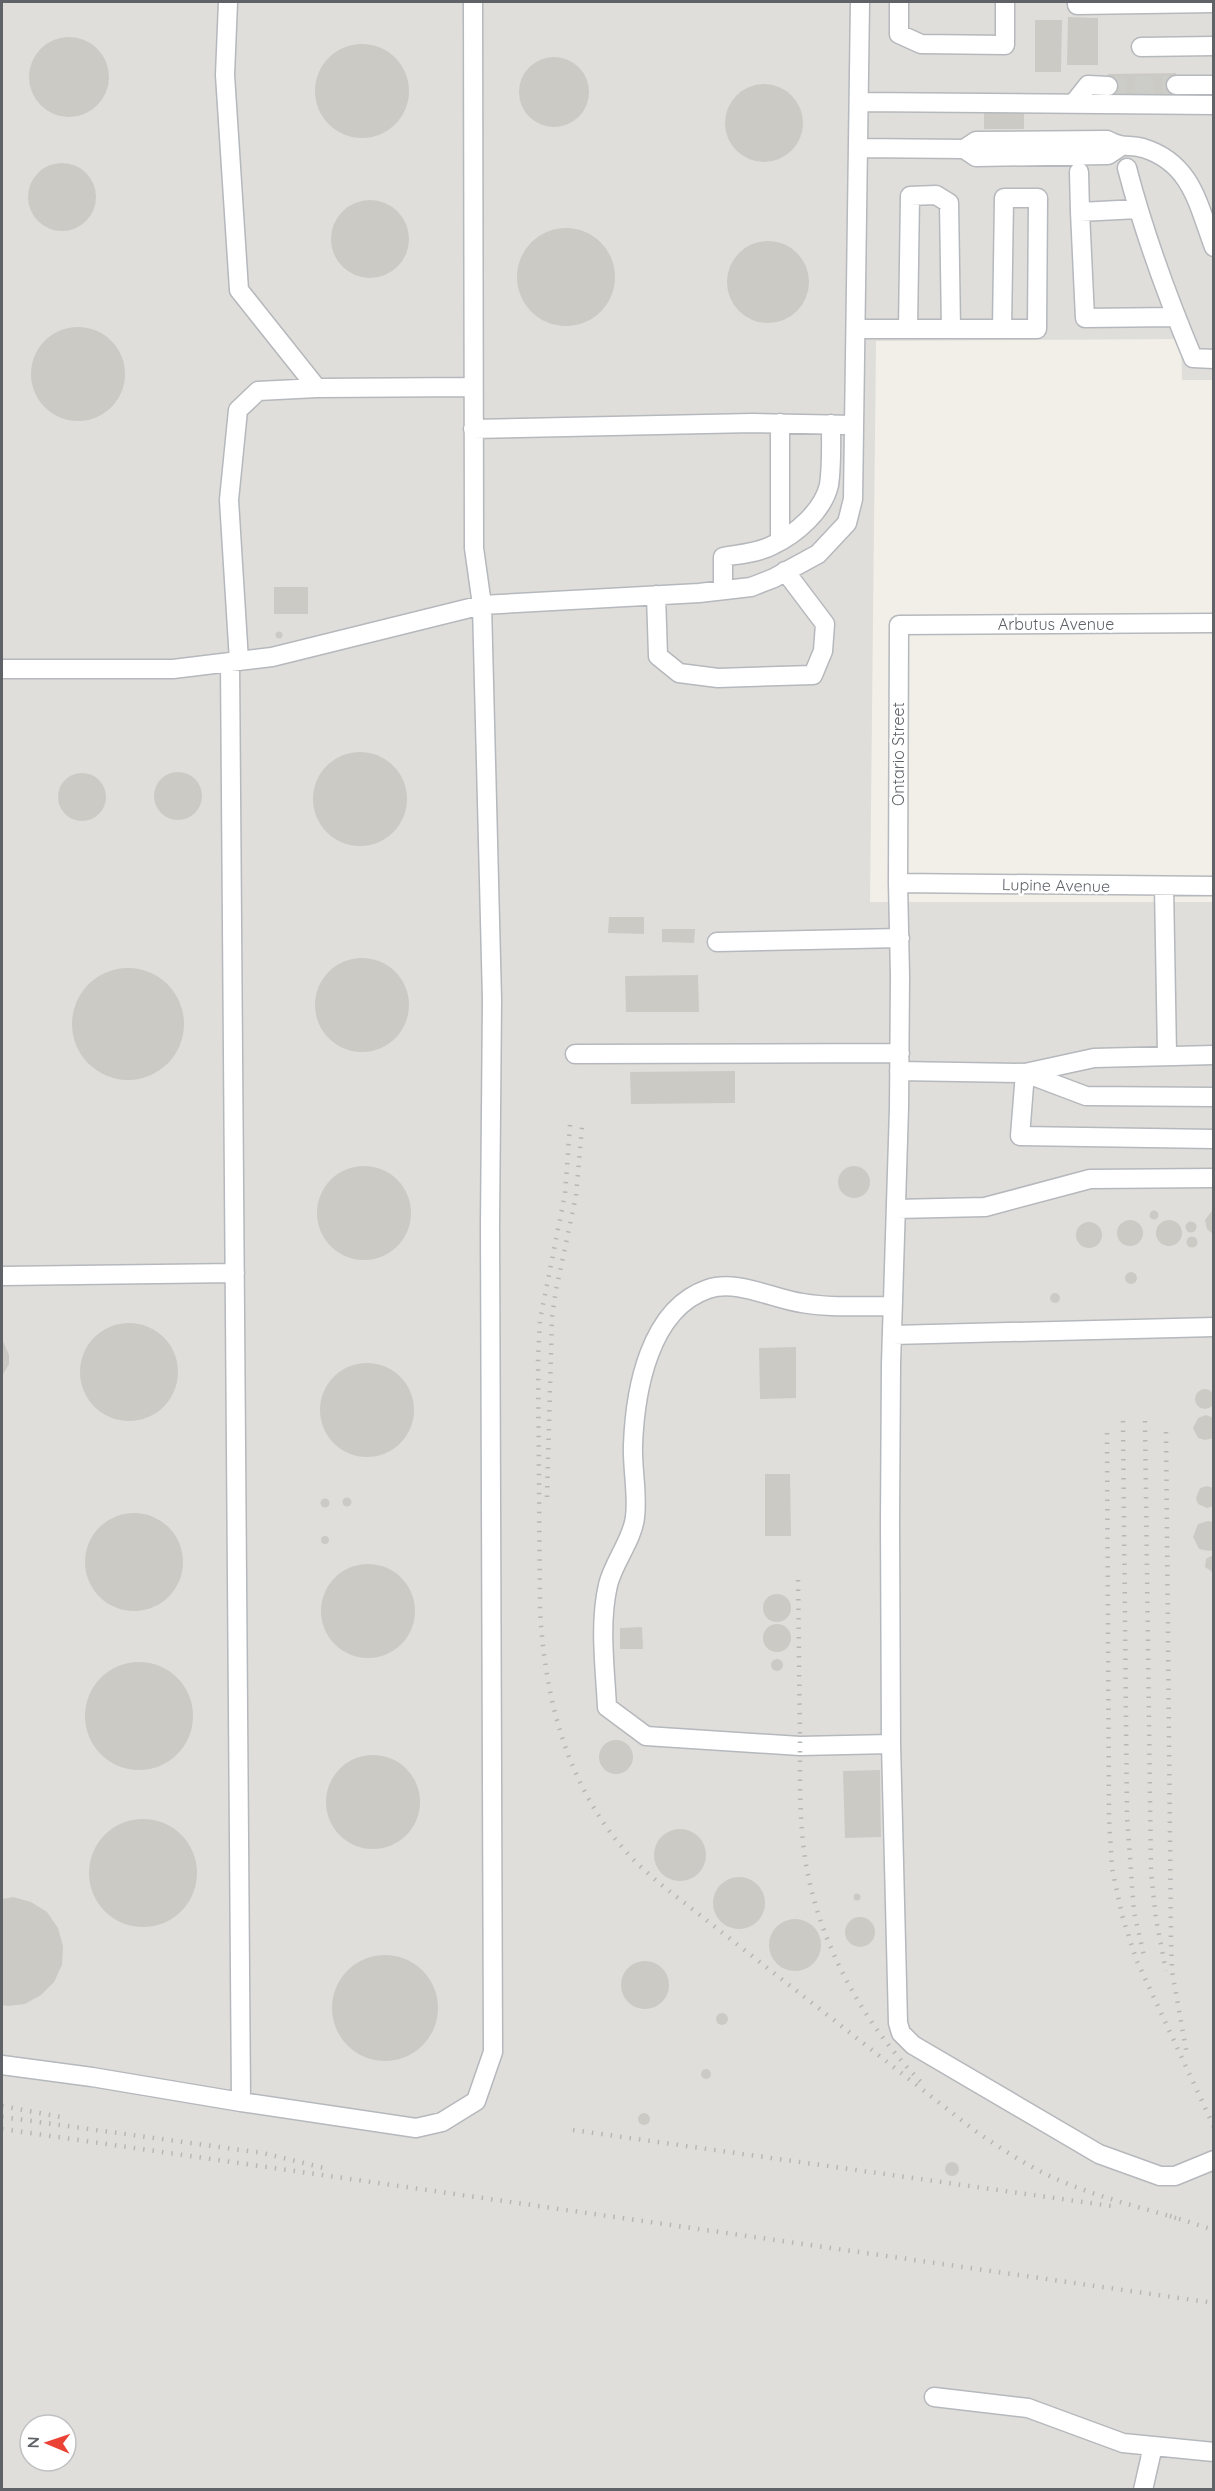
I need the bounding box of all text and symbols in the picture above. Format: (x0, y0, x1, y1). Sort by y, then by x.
street label: Arbutus Avenue (998, 614, 1114, 634)
street label: Ontario Street (888, 702, 908, 806)
street label: Lupine Avenue (1002, 874, 1110, 896)
north arrow (18, 2413, 78, 2473)
text: N (23, 2436, 43, 2449)

